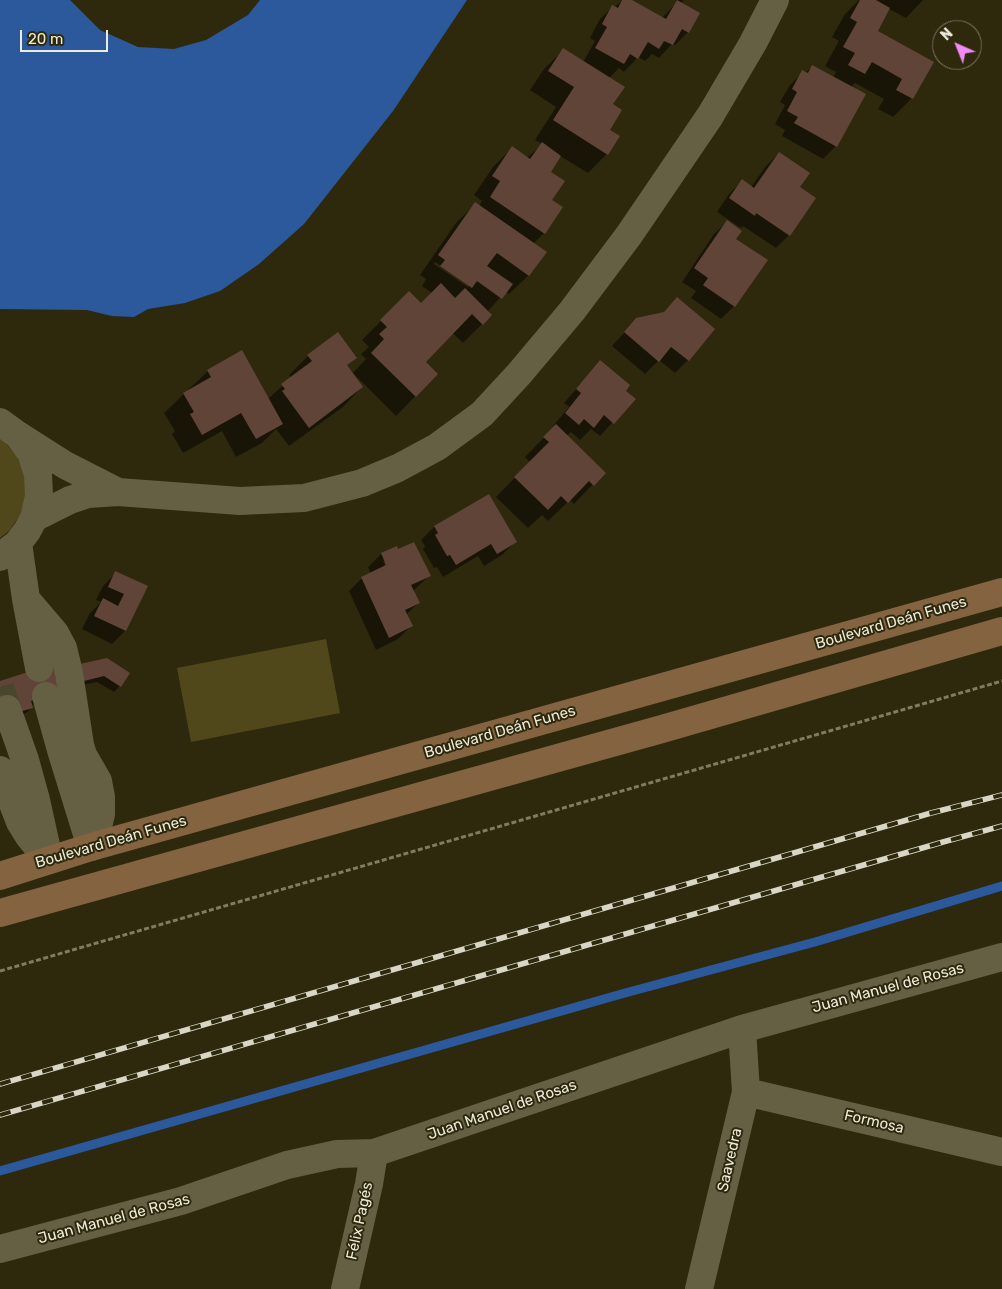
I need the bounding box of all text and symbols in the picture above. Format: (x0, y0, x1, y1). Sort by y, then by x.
scale bar (22, 20, 110, 52)
north arrow (932, 20, 982, 70)
text: N (937, 25, 956, 44)
text: 20 m (28, 30, 63, 48)
street label: Boulevard Deán Funes (813, 593, 969, 653)
street label: Boulevard Deán Funes (422, 702, 578, 762)
street label: Boulevard Deán Funes (33, 812, 189, 872)
street label: Juan Manuel de Rosas (810, 959, 966, 1017)
street label: Juan Manuel de Rosas (425, 1076, 579, 1144)
street label: Formosa (842, 1106, 906, 1138)
street label: Saavedra (714, 1126, 746, 1194)
street label: Félix Pagés (343, 1181, 377, 1261)
street label: Juan Manuel de Rosas (36, 1190, 192, 1248)

